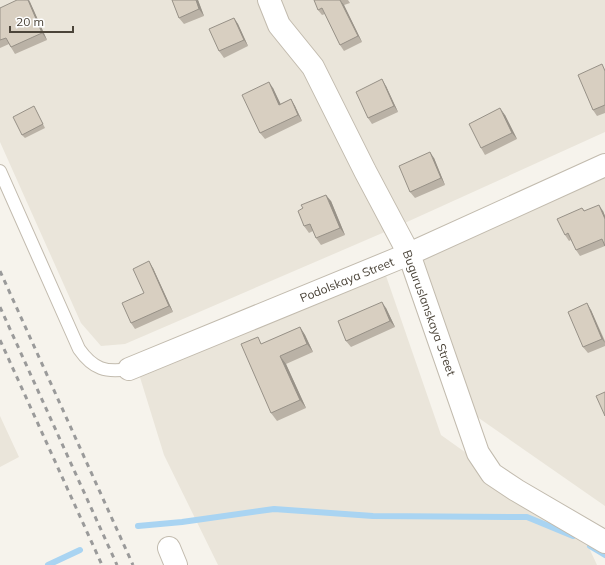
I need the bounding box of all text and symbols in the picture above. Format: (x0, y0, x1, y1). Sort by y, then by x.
scale bar (10, 8, 73, 34)
text: 20 m (16, 14, 44, 29)
street label: Buguruslanskaya Street (400, 248, 459, 378)
street label: Podolskaya Street (298, 254, 396, 305)

